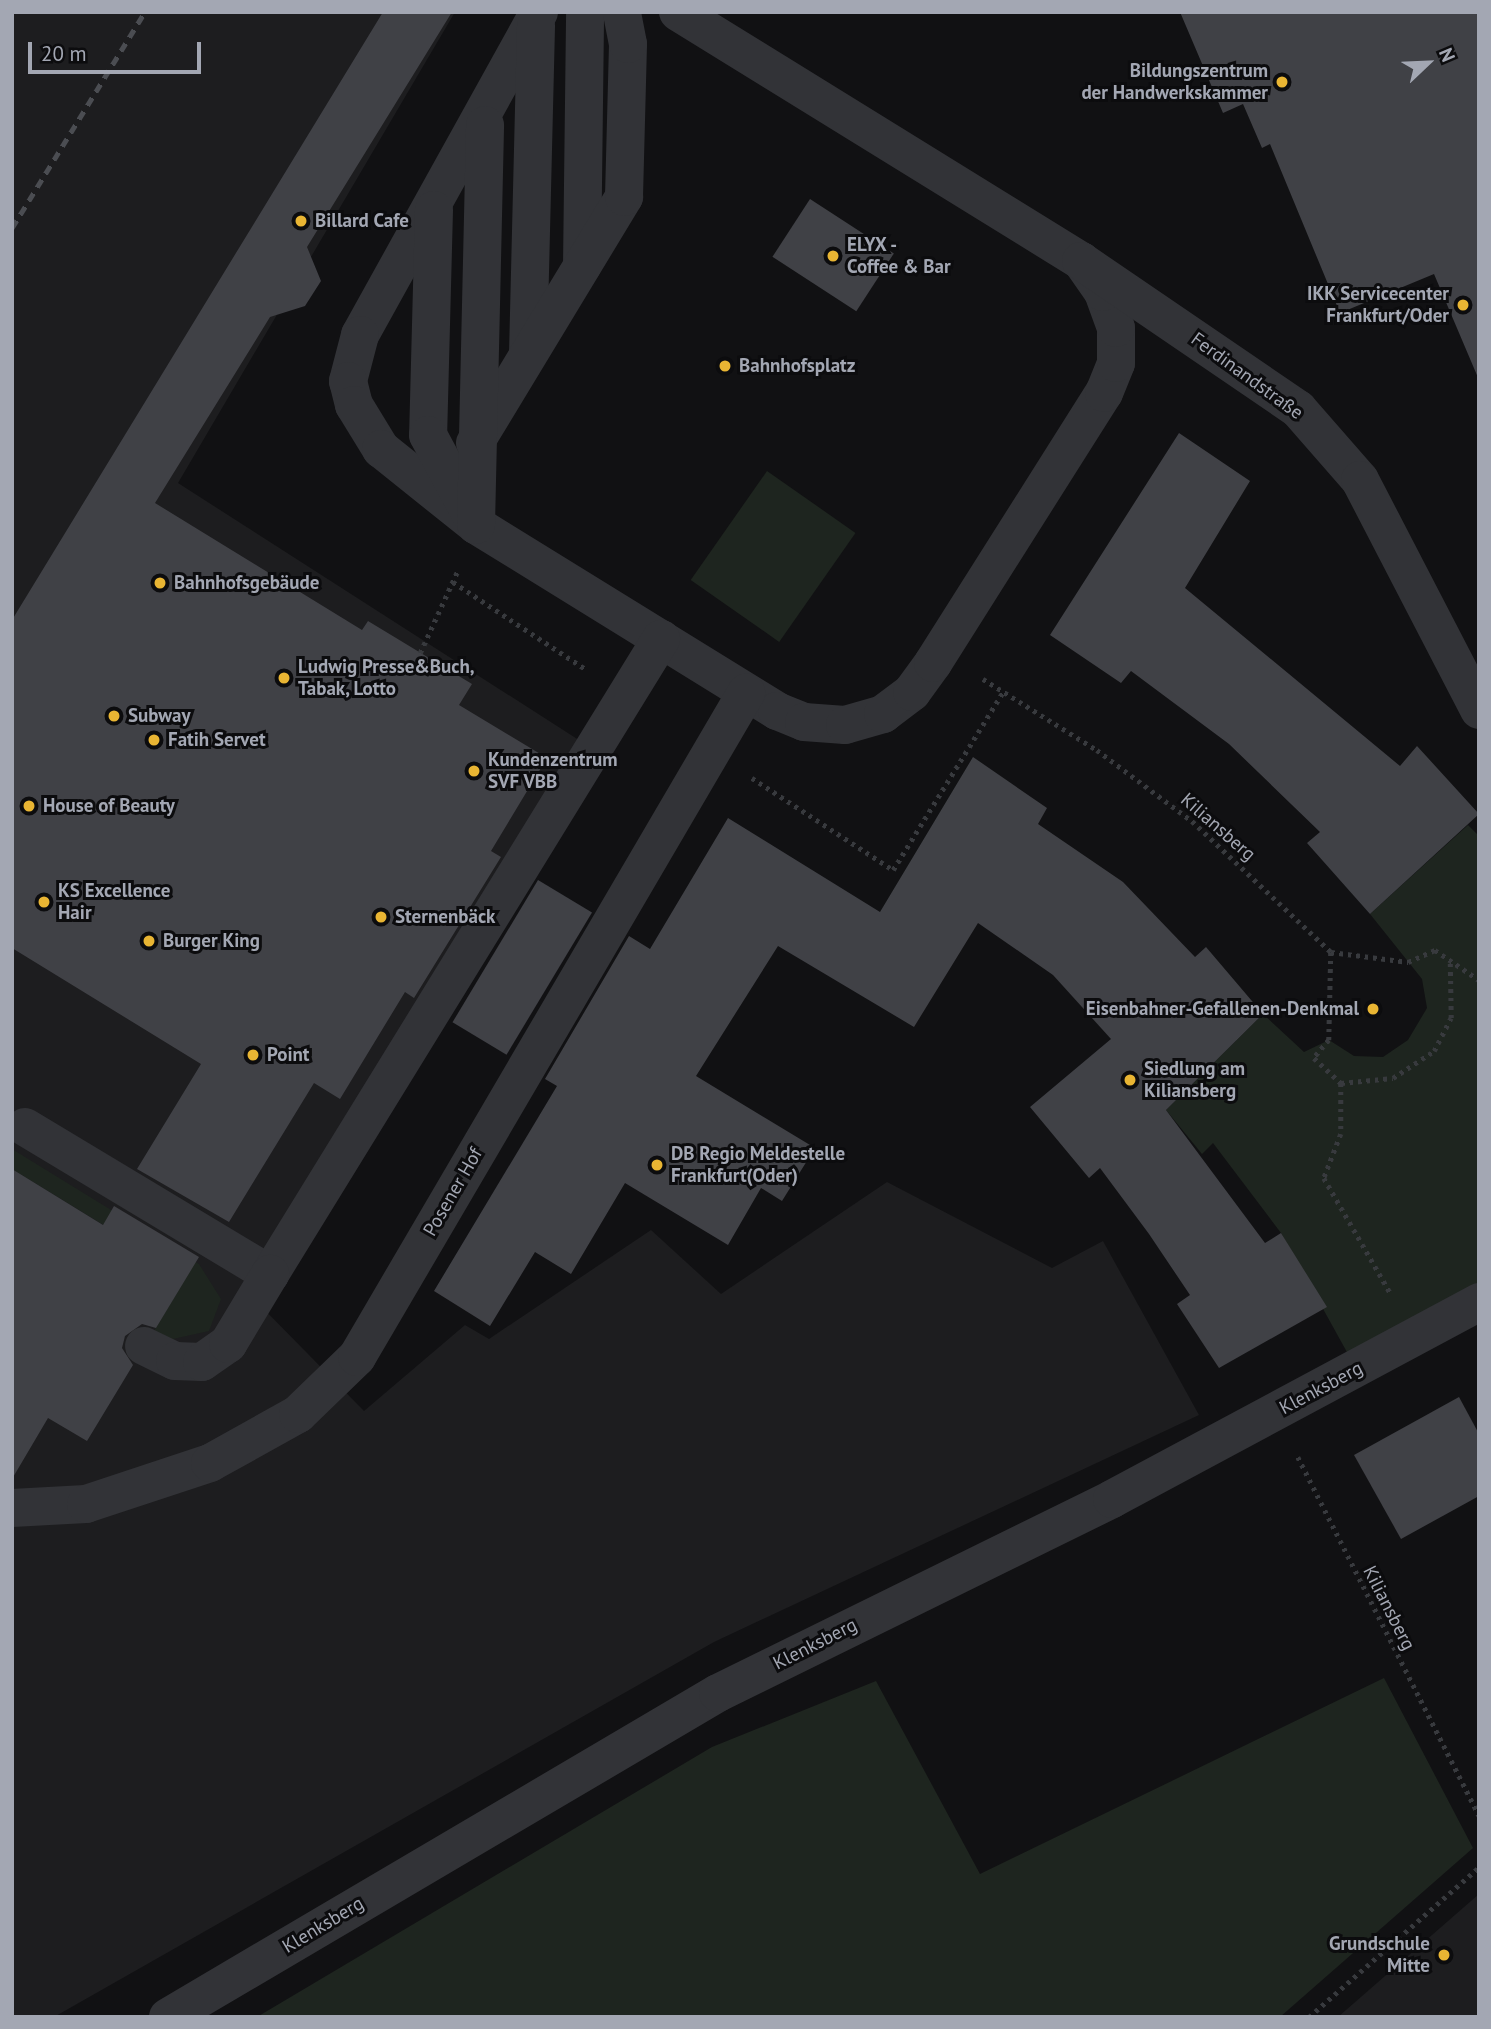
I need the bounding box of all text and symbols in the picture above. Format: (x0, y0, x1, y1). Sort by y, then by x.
scale bar (32, 28, 205, 72)
north arrow (1393, 28, 1463, 98)
text: 20 m (41, 40, 87, 67)
text: N (1434, 44, 1461, 65)
place label: Bildungszentrum der Handwerkskammer (1081, 60, 1268, 104)
marker: Bildungszentrum der Handwerkskammer (1274, 74, 1290, 90)
place label: Billard Cafe (315, 210, 409, 232)
marker: Billard Cafe (293, 213, 309, 229)
place label: ELYX - Coffee & Bar (847, 234, 951, 278)
marker: ELYX - Coffee & Bar (825, 248, 841, 264)
place label: IKK Servicecenter Frankfurt/Oder (1306, 283, 1449, 327)
marker: IKK Servicecenter Frankfurt/Oder (1455, 297, 1471, 313)
street label: Ferdinandstraße (1187, 328, 1307, 424)
place label: Bahnhofsplatz (739, 355, 855, 377)
marker: Bahnhofsplatz (717, 358, 733, 374)
place label: Bahnhofsgebäude (174, 572, 319, 594)
marker: Bahnhofsgebäude (152, 575, 168, 591)
place label: Ludwig Presse&Buch, Tabak, Lotto (298, 656, 475, 700)
marker: Ludwig Presse&Buch, Tabak, Lotto (276, 670, 292, 686)
place label: Subway (128, 705, 191, 727)
marker: Subway (106, 708, 122, 724)
place label: Fatih Servet (168, 729, 266, 751)
marker: Fatih Servet (146, 732, 162, 748)
place label: Kundenzentrum SVF VBB (488, 749, 618, 793)
marker: Kundenzentrum SVF VBB (466, 763, 482, 779)
street label: Kiliansberg (1176, 788, 1260, 866)
place label: House of Beauty (43, 795, 175, 817)
marker: House of Beauty (21, 798, 37, 814)
place label: KS Excellence Hair (58, 880, 170, 924)
marker: KS Excellence Hair (36, 894, 52, 910)
place label: Sternenbäck (395, 906, 495, 928)
marker: Sternenbäck (373, 909, 389, 925)
place label: Burger King (163, 930, 260, 952)
marker: Burger King (141, 933, 157, 949)
place label: Eisenbahner-Gefallenen-Denkmal (1086, 998, 1359, 1020)
marker: Eisenbahner-Gefallenen-Denkmal (1365, 1001, 1381, 1017)
place label: Point (267, 1044, 309, 1066)
marker: Point (245, 1047, 261, 1063)
place label: Siedlung am Kiliansberg (1144, 1058, 1245, 1102)
marker: Siedlung am Kiliansberg (1122, 1072, 1138, 1088)
place label: DB Regio Meldestelle Frankfurt(Oder) (671, 1143, 845, 1187)
street label: Posener Hof (419, 1144, 487, 1240)
marker: DB Regio Meldestelle Frankfurt(Oder) (649, 1157, 665, 1173)
street label: Klenksberg (1276, 1357, 1366, 1419)
street label: Kiliansberg (1358, 1562, 1420, 1654)
street label: Klenksberg (769, 1613, 861, 1675)
street label: Klenksberg (278, 1892, 368, 1958)
place label: Grundschule Mitte (1329, 1933, 1430, 1977)
marker: Grundschule Mitte (1436, 1947, 1452, 1963)

